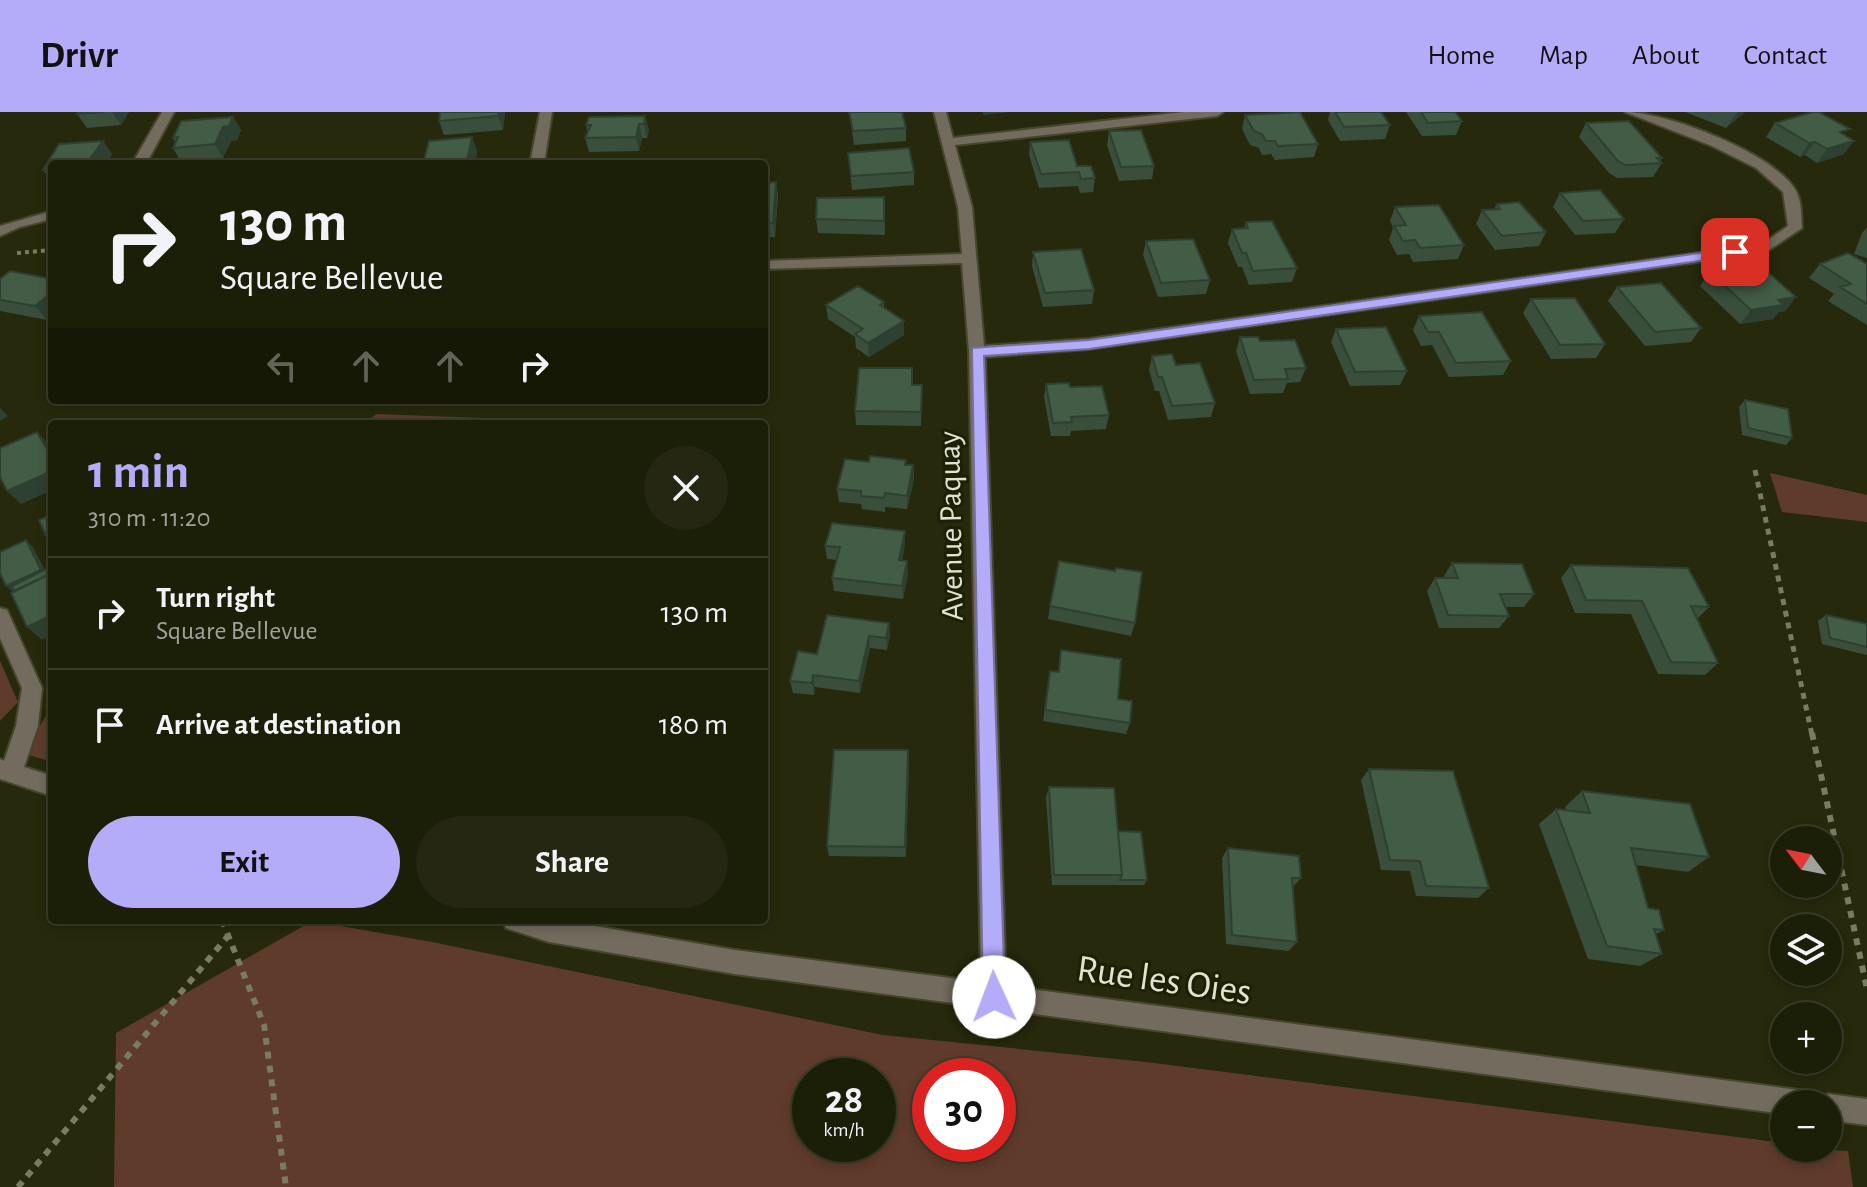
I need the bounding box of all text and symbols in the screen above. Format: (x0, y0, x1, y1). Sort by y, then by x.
text: Drivr (40, 37, 118, 75)
text: Home (1428, 42, 1495, 70)
text: Map (1539, 42, 1588, 70)
text: About (1632, 42, 1700, 70)
text: Contact (1744, 42, 1827, 70)
icon: right (88, 192, 192, 296)
text: 130 m (220, 195, 347, 251)
pin (1701, 218, 1769, 286)
icon: arrive (1713, 230, 1757, 274)
text: Square Bellevue (220, 260, 444, 296)
icon: left (260, 344, 304, 388)
icon: ahead (344, 344, 388, 388)
icon: ahead (428, 344, 472, 388)
icon: right (512, 344, 556, 388)
street label: Avenue Paquay (933, 431, 969, 621)
button: close (644, 446, 728, 530)
text: 1 min (88, 449, 189, 497)
text: 310 m · 11:20 (88, 505, 210, 531)
text: Turn right (156, 583, 275, 613)
icon: right (88, 591, 132, 635)
text: 130 m (661, 598, 728, 628)
text: Square Bellevue (156, 618, 317, 644)
icon: arrive (88, 703, 132, 747)
text: Arrive at destination (156, 710, 402, 740)
text: 180 m (659, 710, 728, 740)
button: Exit (88, 816, 400, 908)
button: Share (416, 816, 728, 908)
north arrow (1770, 826, 1842, 898)
map controls (1770, 826, 1842, 1162)
button: layers (1770, 914, 1842, 986)
street label: Rue les Oies (1074, 950, 1254, 1012)
position arrow (952, 955, 1036, 1039)
button: + (1770, 1002, 1842, 1074)
speed limit sign: 30 (912, 1058, 1016, 1162)
text: 28 (825, 1080, 863, 1120)
button: − (1770, 1090, 1842, 1162)
text: km/h (823, 1120, 865, 1140)

